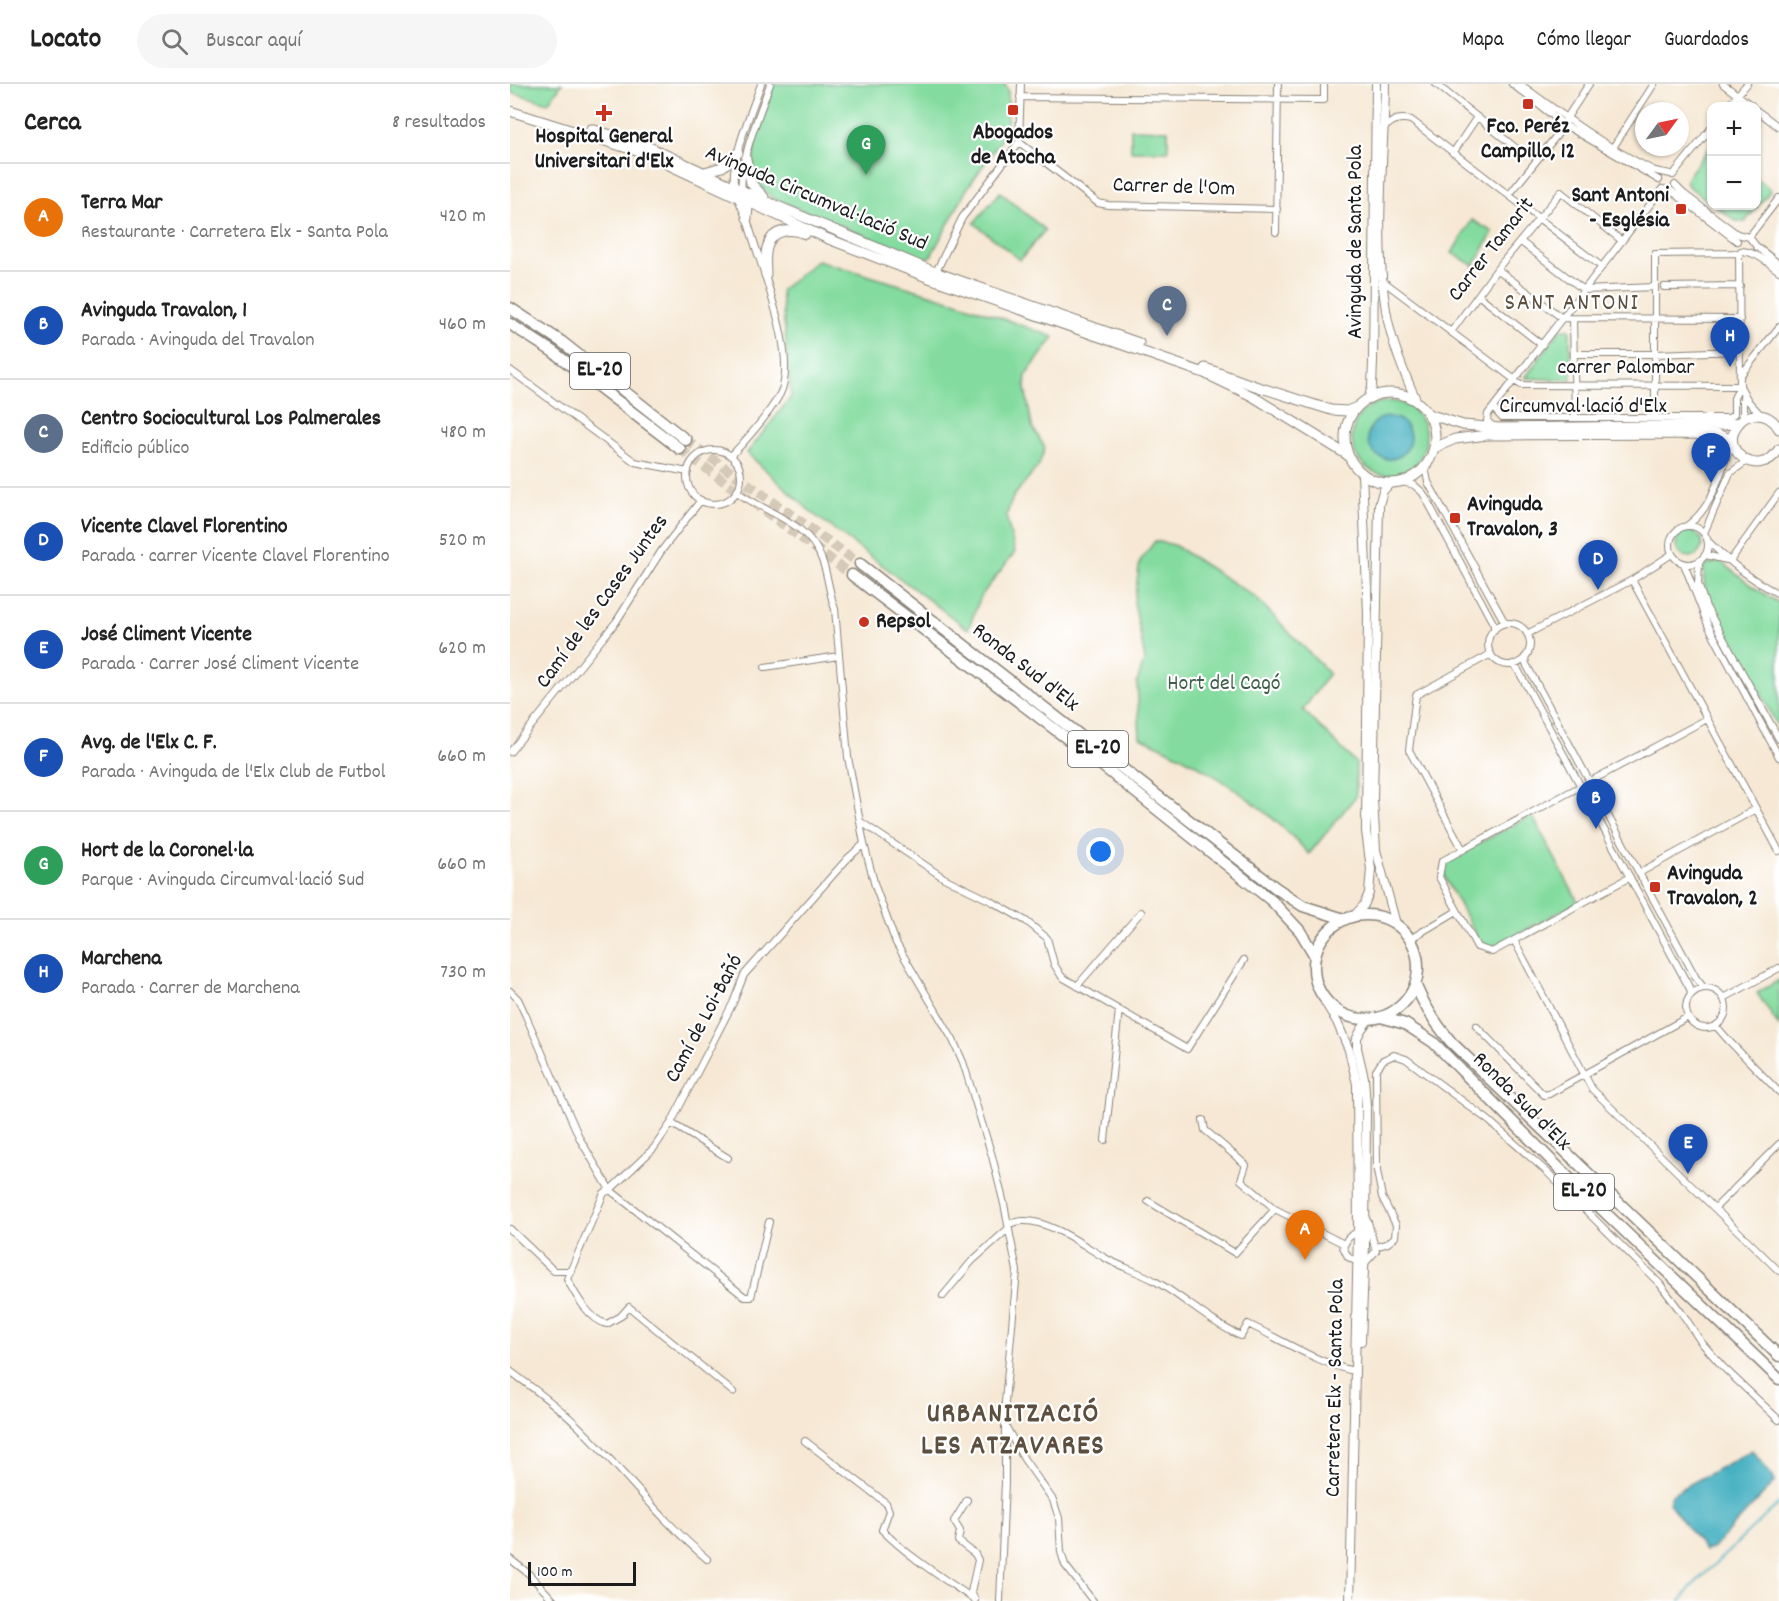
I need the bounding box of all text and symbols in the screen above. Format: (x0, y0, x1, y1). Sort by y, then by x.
search box (137, 14, 557, 68)
text: Locato (30, 21, 101, 61)
icon: search (158, 25, 191, 58)
text: Buscar aquí (206, 26, 301, 57)
text: Mapa (1462, 26, 1504, 56)
text: Cómo llegar (1537, 26, 1631, 56)
text: Guardados (1664, 26, 1749, 56)
marker: Fco. Peréz Campillo, 12 (1521, 97, 1535, 111)
north arrow (1635, 102, 1689, 156)
map controls (1707, 102, 1761, 210)
button: + (1707, 102, 1761, 156)
marker: Abogados de Atocha (1006, 103, 1020, 117)
marker: Hospital General Universitari d'Elx (595, 104, 613, 122)
text: Cerca (24, 105, 81, 142)
text: 8 resultados (392, 109, 486, 137)
place label: Fco. Peréz Campillo, 12 (1481, 112, 1575, 168)
place label: Abogados de Atocha (971, 118, 1056, 174)
place label: Hospital General Universitari d'Elx (535, 122, 674, 178)
pin: G (846, 126, 886, 175)
street label: Avinguda Circumval·lació Sud (700, 138, 932, 260)
street label: Avinguda de Santa Pola (1341, 144, 1372, 339)
button: − (1707, 156, 1761, 210)
street label: Carrer de l'Om (1112, 170, 1236, 206)
place label: Sant Antoni - Església (1571, 181, 1670, 237)
text: Terra Mar (81, 188, 163, 219)
street label: Carrer Tamarit (1441, 191, 1543, 309)
marker: Sant Antoni - Església (1674, 202, 1688, 216)
text: A (38, 203, 49, 231)
text: 420 m (440, 203, 486, 231)
text: Restaurante · Carretera Elx - Santa Pola (81, 219, 388, 247)
pin: C (1148, 286, 1186, 336)
district label: SANT ANTONI (1505, 287, 1639, 321)
text: Avinguda Travalon, 1 (81, 296, 247, 327)
text: B (39, 311, 48, 339)
text: 460 m (439, 311, 486, 339)
pin: H (1710, 318, 1750, 367)
text: Parada · Avinguda del Travalon (81, 327, 315, 355)
road number: EL-20 (570, 353, 630, 389)
street label: carrer Palombar (1558, 353, 1695, 384)
street label: Circumval·lació d'Elx (1499, 392, 1667, 423)
text: Centro Sociocultural Los Palmerales (81, 404, 381, 435)
text: C (39, 419, 48, 447)
text: 480 m (440, 419, 486, 447)
pin: F (1692, 434, 1730, 483)
text: Edificio público (81, 435, 189, 463)
place label: Avinguda Travalon, 3 (1467, 490, 1558, 546)
street label: Camí de les Cases Juntes (529, 508, 677, 696)
marker: Avinguda Travalon, 3 (1448, 511, 1462, 525)
text: Vicente Clavel Florentino (81, 512, 288, 543)
text: D (38, 527, 49, 555)
text: 520 m (439, 527, 486, 555)
pin: D (1578, 540, 1618, 590)
text: Parada · carrer Vicente Clavel Florentino (81, 543, 390, 571)
place label: Repsol (876, 607, 932, 638)
marker: Repsol (857, 615, 871, 629)
street label: Ronda Sud d'Elx (965, 616, 1085, 720)
text: José Climent Vicente (81, 620, 252, 651)
text: E (39, 635, 48, 663)
text: 620 m (438, 635, 486, 663)
text: Parada · Carrer José Climent Vicente (81, 651, 359, 679)
park label: Hort del Cagó (1167, 669, 1281, 700)
text: Avg. de l'Elx C. F. (81, 728, 217, 759)
road number: EL-20 (1068, 731, 1128, 767)
text: F (39, 743, 48, 771)
text: 660 m (437, 743, 486, 771)
text: Parada · Avinguda de l'Elx Club de Futbol (81, 759, 385, 787)
pin: B (1576, 780, 1616, 829)
text: Hort de la Coronel·la (81, 836, 253, 867)
your location (1086, 837, 1115, 866)
text: G (38, 851, 49, 879)
text: 660 m (437, 851, 486, 879)
place label: Avinguda Travalon, 2 (1667, 859, 1758, 915)
text: Parque · Avinguda Circumval·lació Sud (81, 867, 364, 895)
marker: Avinguda Travalon, 2 (1648, 880, 1662, 894)
text: Marchena (81, 944, 161, 975)
street label: Camí de Loi-Bañó (658, 949, 752, 1089)
text: H (38, 959, 49, 987)
text: 730 m (440, 959, 486, 987)
text: Parada · Carrer de Marchena (81, 975, 300, 1003)
street label: Ronda Sud d'Elx (1464, 1045, 1578, 1159)
pin: E (1668, 1124, 1708, 1174)
road number: EL-20 (1554, 1174, 1614, 1210)
pin: A (1286, 1210, 1324, 1260)
street label: Carretera Elx - Santa Pola (1319, 1278, 1353, 1497)
district label: URBANITZACIÓ LES ATZAVARES (921, 1396, 1105, 1468)
scale bar (528, 1559, 636, 1586)
text: 100 m (537, 1561, 573, 1584)

